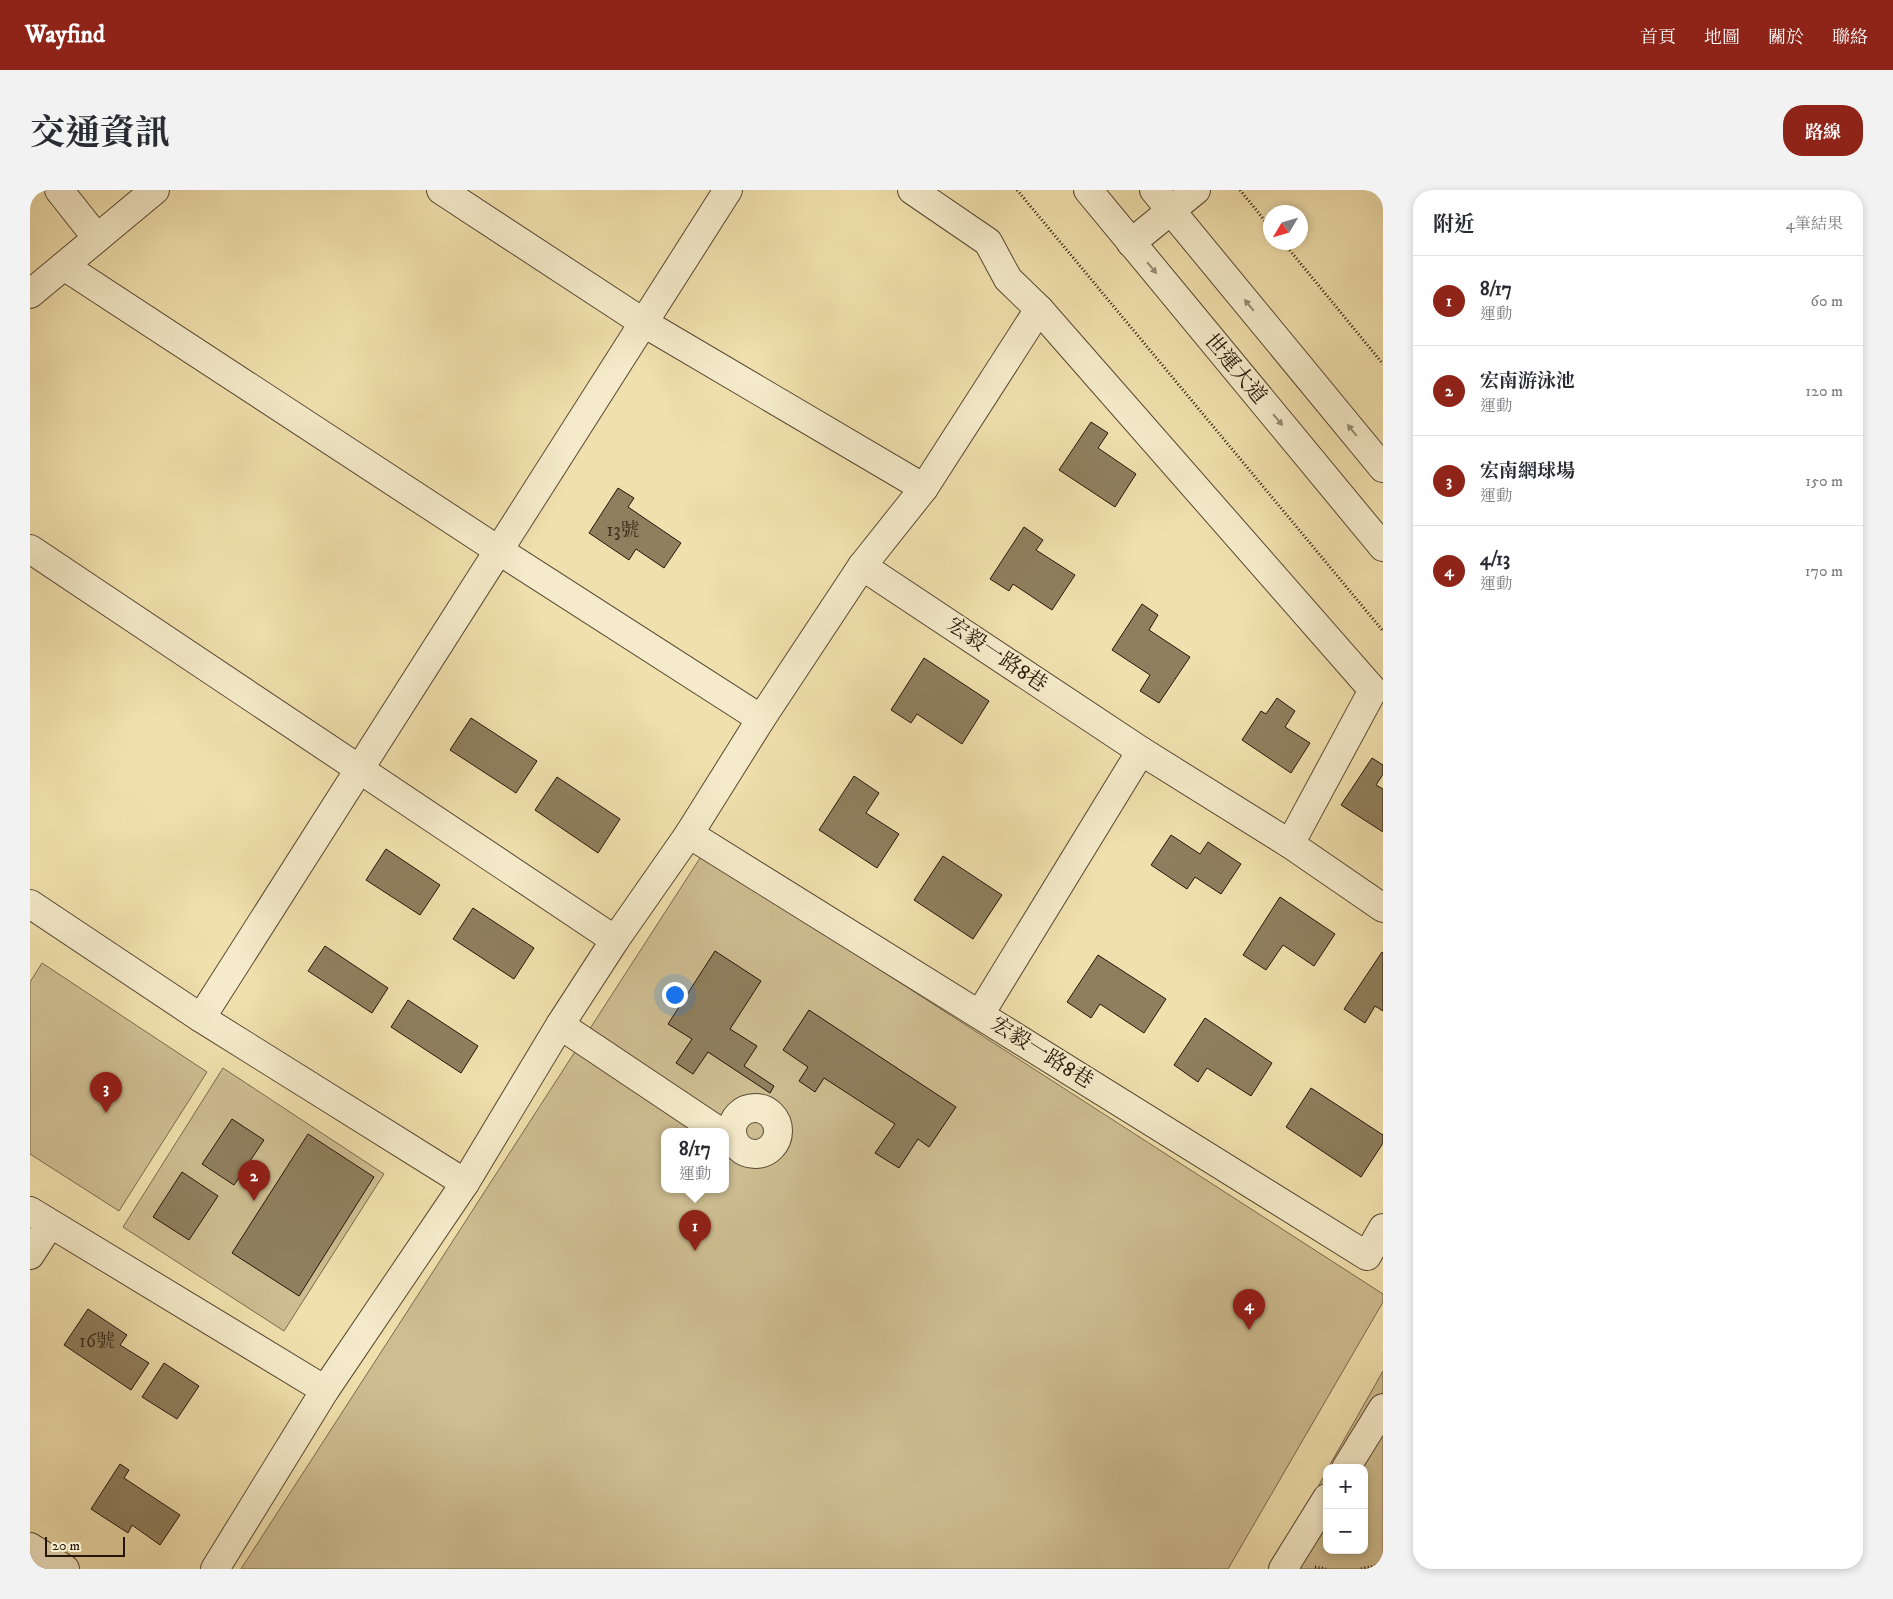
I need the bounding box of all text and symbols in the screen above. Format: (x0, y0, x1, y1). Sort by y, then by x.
text: Wayfind (25, 20, 105, 50)
text: 首頁 (1640, 27, 1676, 49)
text: 地圖 (1704, 27, 1740, 49)
text: 關於 (1768, 27, 1804, 49)
text: 聯絡 (1832, 27, 1868, 49)
button: 路線 (1783, 105, 1863, 156)
text: 交通資訊 (30, 112, 170, 156)
north arrow (1263, 205, 1308, 250)
text: 附近 (1433, 212, 1475, 238)
text: 4筆結果 (1786, 214, 1843, 234)
one-way arrow (1146, 261, 1157, 274)
text: 8/17 (1480, 278, 1512, 301)
text: 1 (1446, 291, 1452, 311)
text: 60 m (1811, 291, 1843, 311)
one-way arrow (1243, 298, 1254, 311)
text: 運動 (1480, 304, 1512, 324)
street label: 世運大道 (1198, 328, 1272, 410)
text: 宏南游泳池 (1480, 370, 1575, 393)
text: 2 (1445, 381, 1453, 401)
text: 120 m (1805, 381, 1843, 401)
text: 運動 (1480, 396, 1512, 416)
one-way arrow (1272, 414, 1283, 427)
one-way arrow (1347, 424, 1358, 436)
text: 宏南網球場 (1480, 460, 1575, 483)
text: 3 (1446, 471, 1452, 491)
text: 150 m (1805, 471, 1843, 491)
text: 運動 (1480, 486, 1512, 506)
house number: 13號 (606, 519, 640, 542)
text: 4/13 (1480, 548, 1510, 571)
text: 4 (1444, 561, 1454, 581)
text: 170 m (1805, 561, 1843, 581)
text: 運動 (1480, 574, 1512, 594)
street label: 宏毅一路8巷 (942, 612, 1052, 698)
your location (662, 982, 688, 1008)
street label: 宏毅一路8巷 (986, 1011, 1098, 1095)
pin: 3 (90, 1072, 122, 1113)
popup (661, 1128, 729, 1193)
text: 8/17 (679, 1138, 711, 1161)
pin: 2 (238, 1160, 270, 1201)
text: 運動 (679, 1164, 711, 1184)
pin: 1 (679, 1210, 711, 1251)
pin: 4 (1233, 1289, 1265, 1330)
house number: 16號 (79, 1330, 115, 1353)
map controls (1323, 1464, 1368, 1554)
button: + (1323, 1464, 1368, 1509)
button: − (1323, 1509, 1368, 1554)
scale bar (45, 1534, 125, 1557)
text: 20 m (52, 1537, 80, 1555)

